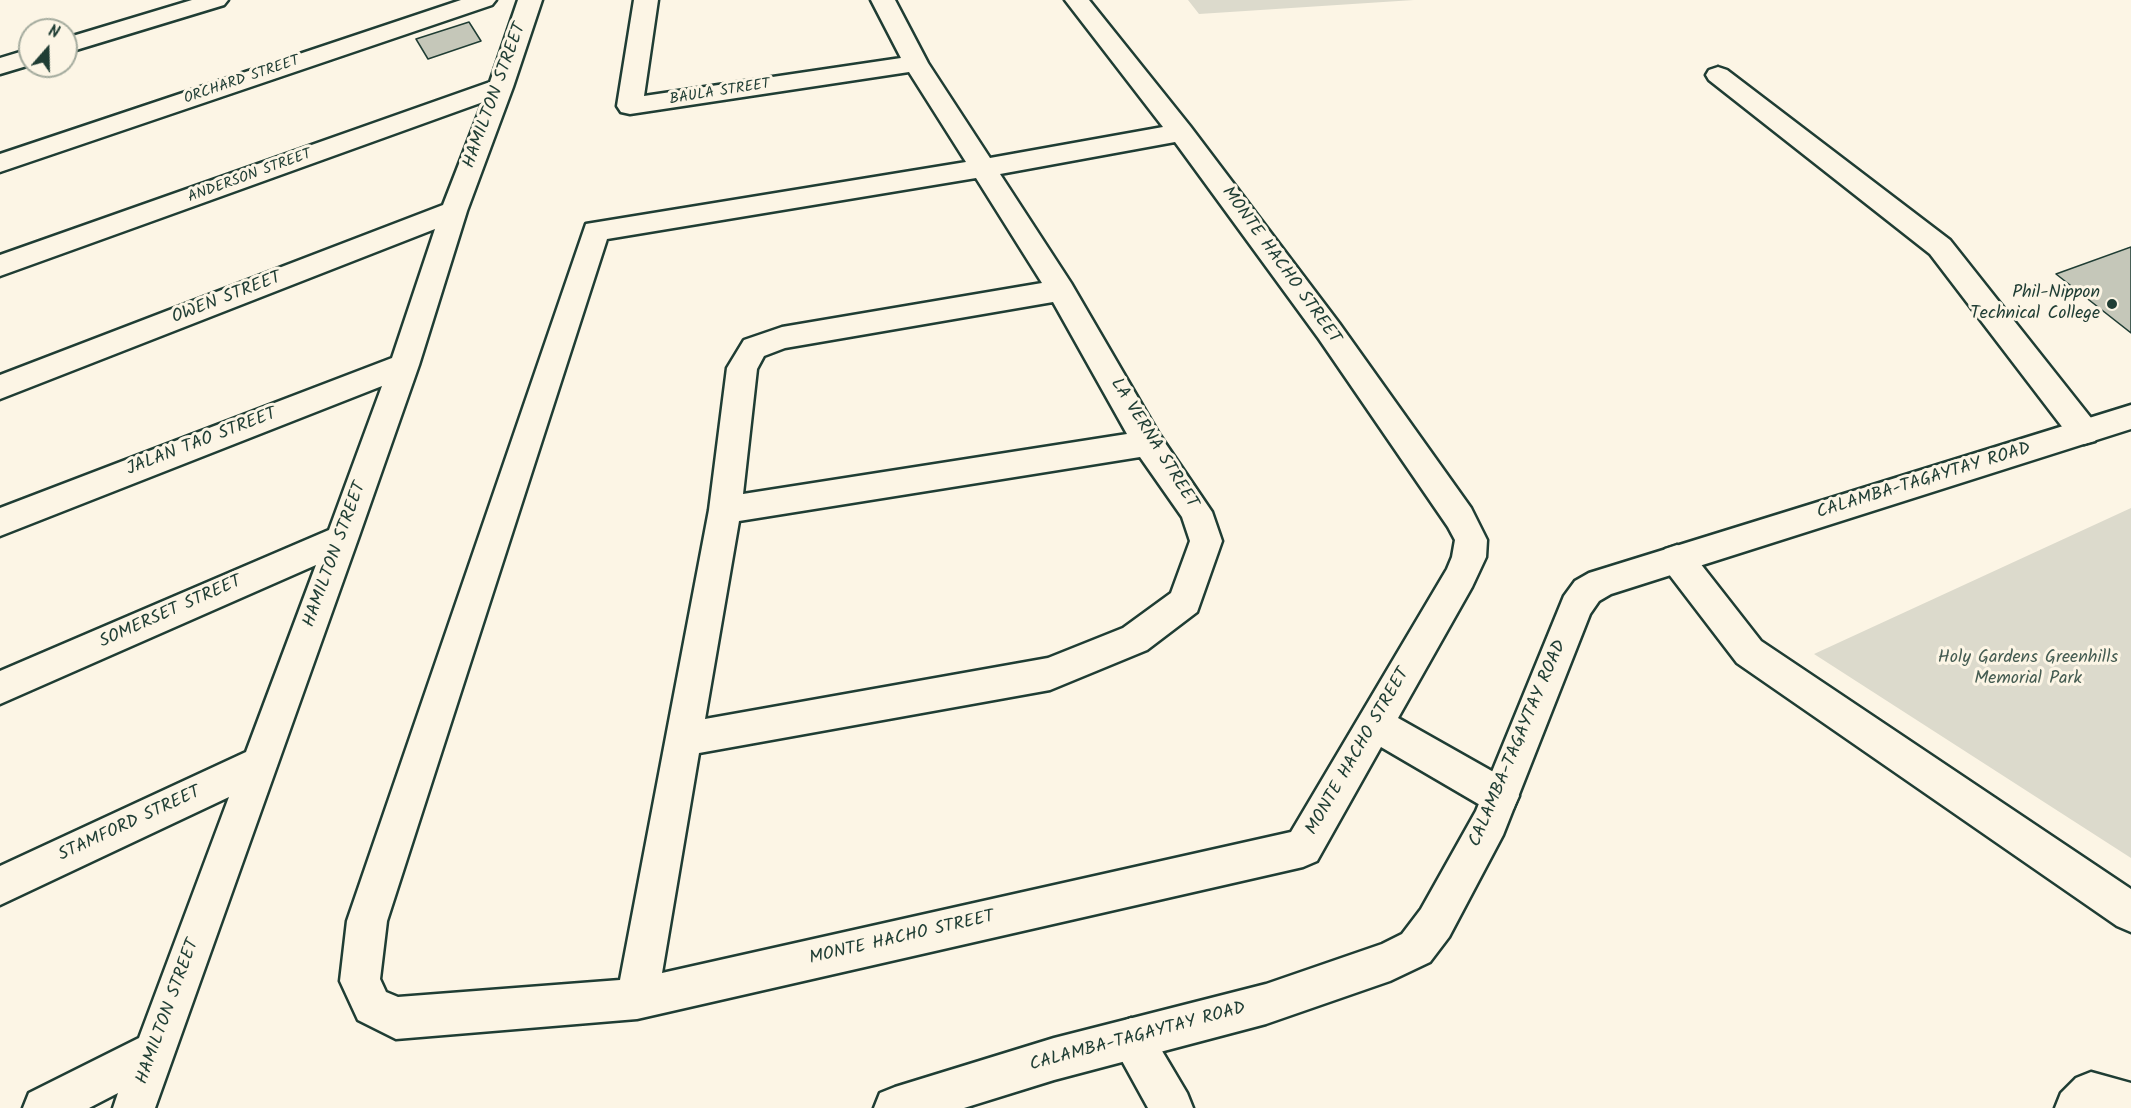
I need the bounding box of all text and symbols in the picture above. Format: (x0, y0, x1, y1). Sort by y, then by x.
north arrow (18, 18, 78, 78)
text: N (45, 19, 63, 46)
street label: HAMILTON STREET (460, 20, 532, 172)
street label: ORCHARD STREET (182, 53, 302, 109)
street label: BAULA STREET (669, 76, 771, 110)
street label: ANDERSON STREET (186, 146, 314, 208)
street label: MONTE HACHO STREET (1216, 183, 1344, 349)
street label: OWEN STREET (169, 268, 285, 330)
place label: Phil-Nippon Technical College (1970, 283, 2100, 326)
marker: Phil-Nippon Technical College (2105, 297, 2119, 311)
street label: LA VERNA STREET (1104, 375, 1202, 513)
street label: JALAN TAO STREET (124, 404, 280, 482)
street label: CALAMBA-TAGAYTAY ROAD (1814, 439, 2034, 525)
street label: HAMILTON STREET (300, 479, 372, 631)
street label: SOMERSET STREET (97, 572, 245, 654)
street label: CALAMBA-TAGAYTAY ROAD (1466, 637, 1572, 851)
park label: Holy Gardens Greenhills Memorial Park (1938, 648, 2118, 690)
street label: MONTE HACHO STREET (1302, 665, 1416, 839)
street label: STAMFORD STREET (55, 783, 205, 867)
street label: MONTE HACHO STREET (807, 907, 997, 971)
street label: HAMILTON STREET (133, 936, 205, 1088)
street label: CALAMBA-TAGAYTAY ROAD (1028, 999, 1248, 1077)

